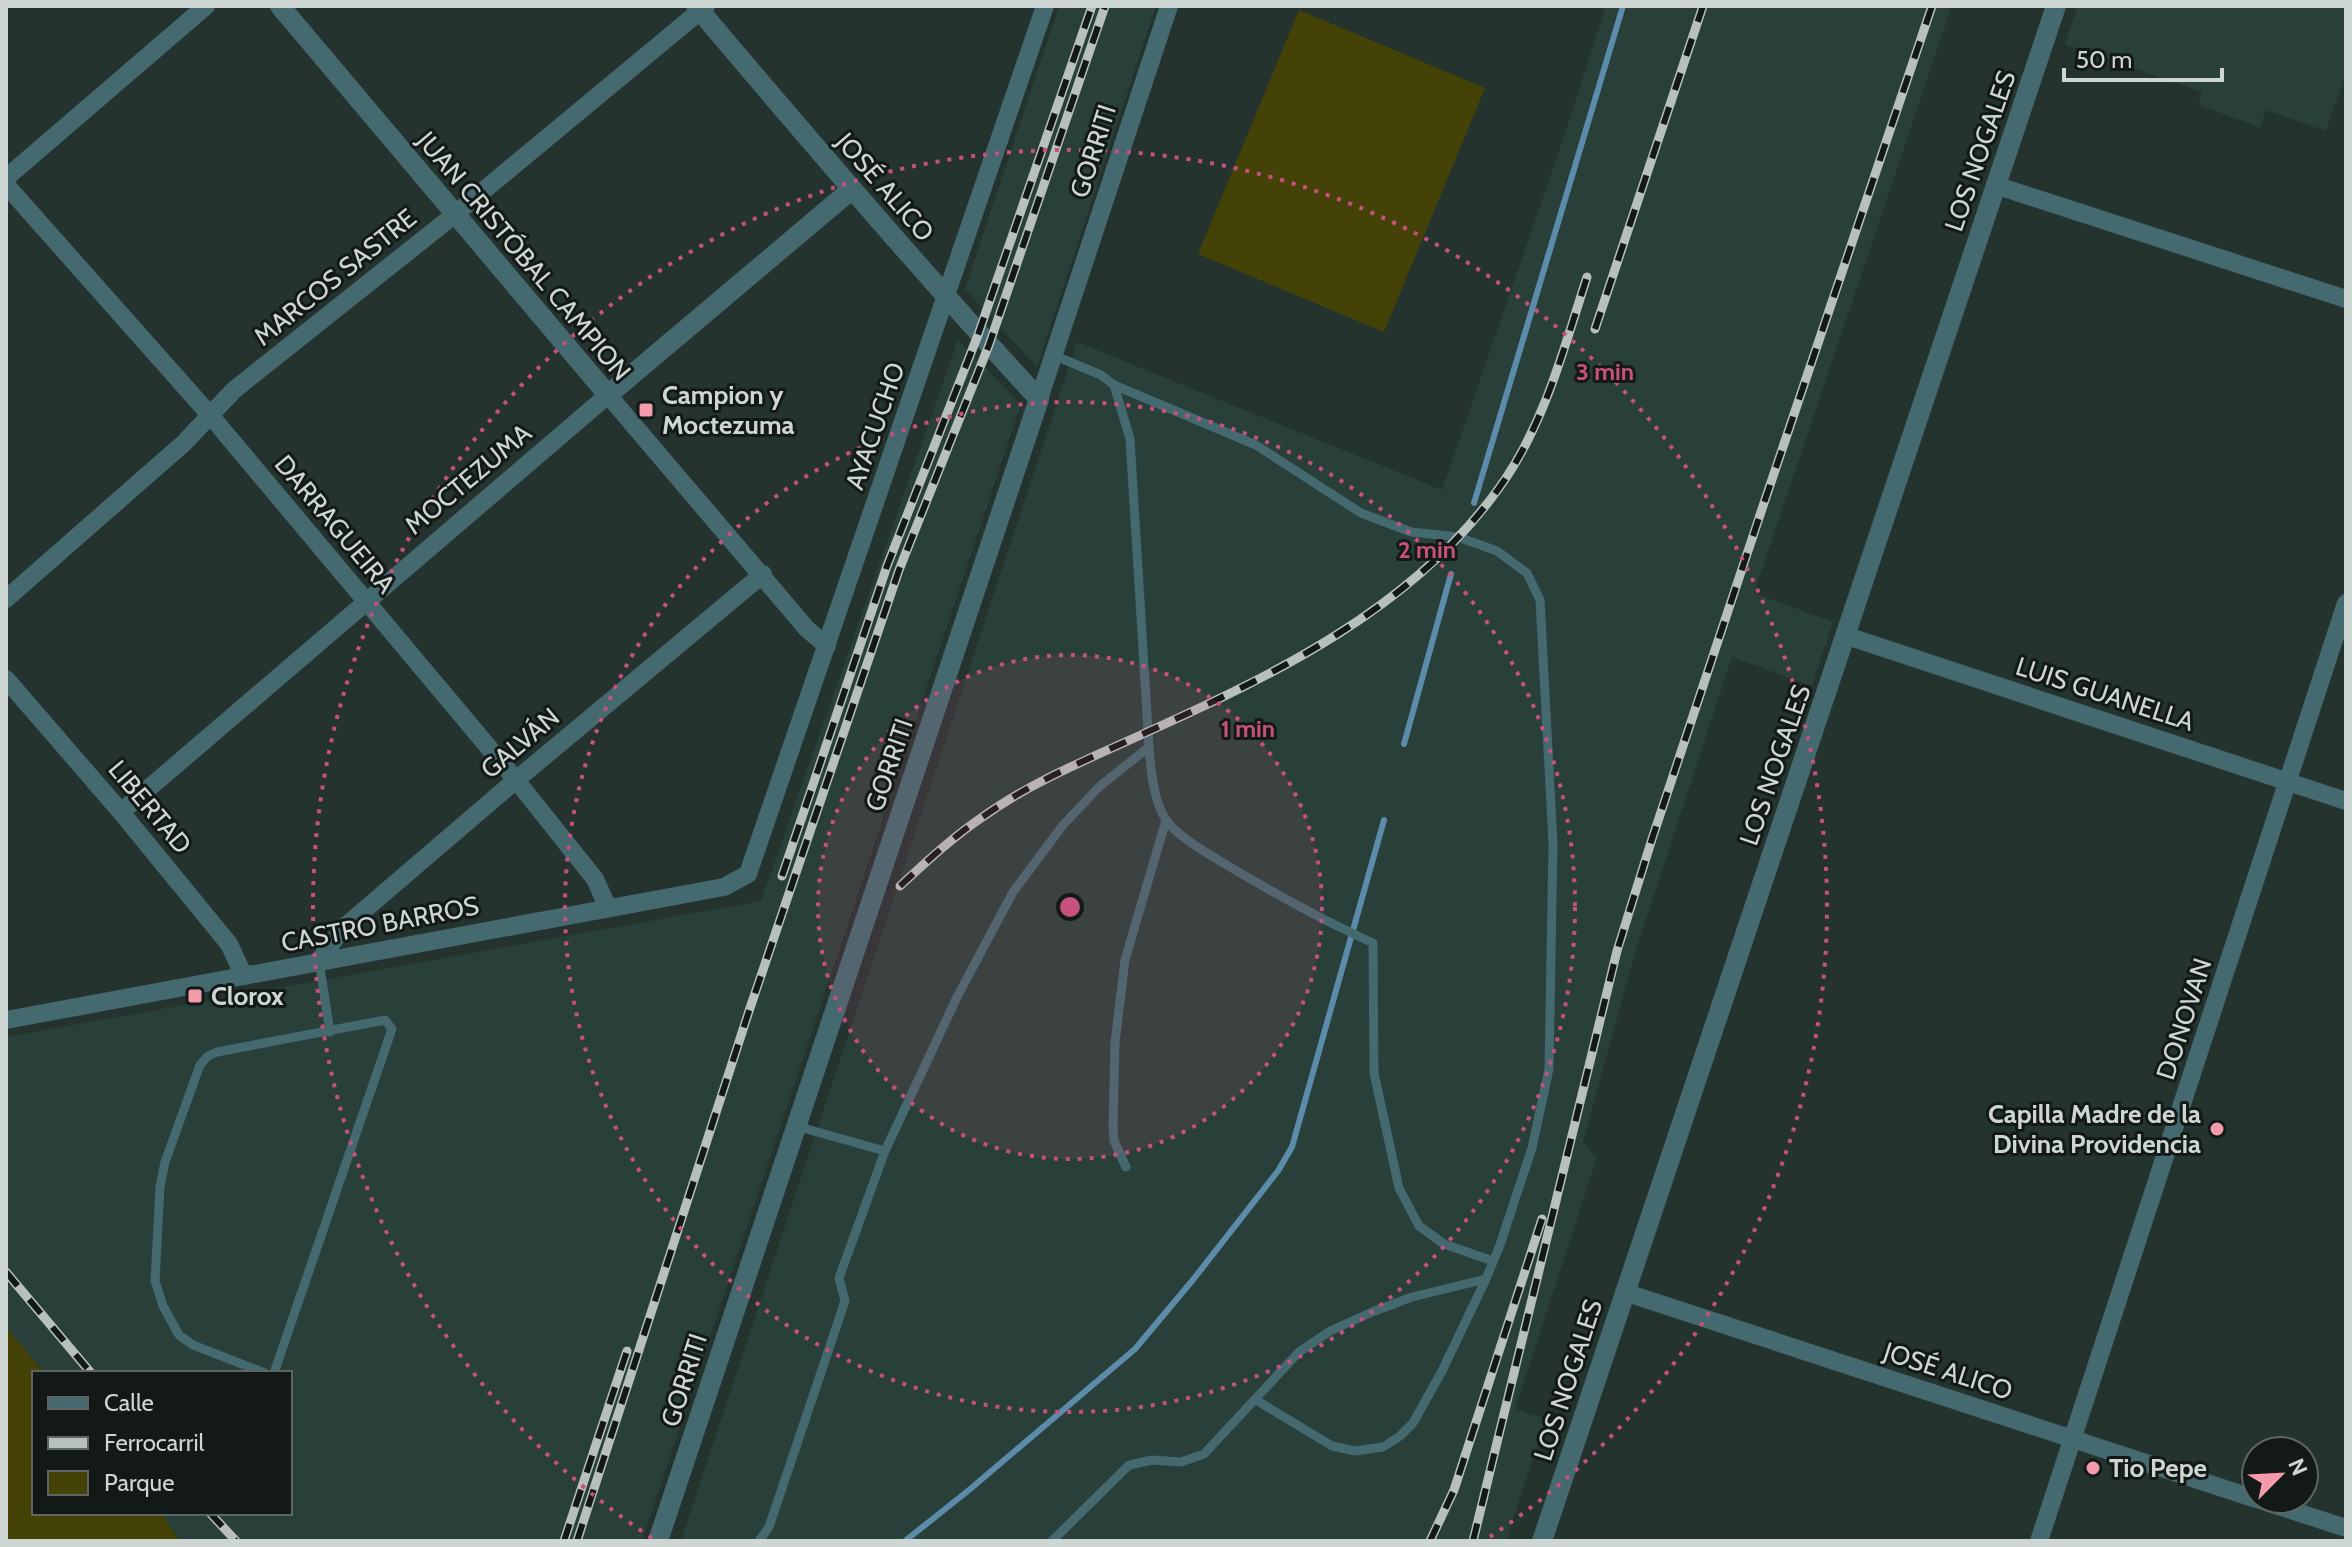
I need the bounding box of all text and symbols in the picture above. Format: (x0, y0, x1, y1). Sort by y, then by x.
scale bar (2064, 32, 2222, 82)
text: 50 m (2076, 45, 2132, 74)
street label: LOS NOGALES (1938, 66, 2022, 236)
street label: GORRITI (1063, 100, 1123, 202)
street label: JUAN CRISTÓBAL CAMPION (410, 124, 638, 387)
street label: JOSÉ ALICO (828, 125, 941, 248)
street label: MARCOS SASTRE (247, 202, 423, 352)
text: 3 min (1576, 357, 1634, 386)
street label: AYACUCHO (838, 358, 912, 494)
place label: Campion y Moctezuma (662, 379, 795, 441)
marker: Campion y Moctezuma (637, 401, 655, 419)
street label: MOCTEZUMA (398, 417, 538, 541)
street label: DARRAGUEIRA (268, 448, 402, 600)
text: 2 min (1398, 535, 1456, 564)
street label: LUIS GUANELLA (2012, 650, 2198, 738)
street label: LOS NOGALES (1733, 680, 1817, 850)
street label: GALVÁN (474, 701, 566, 785)
street label: GORRITI (858, 714, 920, 816)
text: 1 min (1221, 714, 1275, 743)
street label: LIBERTAD (102, 754, 198, 860)
street label: CASTRO BARROS (278, 889, 482, 959)
centre of rings (1056, 893, 1084, 921)
street label: DONOVAN (2149, 954, 2219, 1084)
place label: Clorox (211, 980, 284, 1012)
marker: Clorox (186, 987, 204, 1005)
place label: Capilla Madre de la Divina Providencia (1988, 1098, 2201, 1160)
marker: Capilla Madre de la Divina Providencia (2208, 1120, 2226, 1138)
street label: LOS NOGALES (1527, 1295, 1609, 1465)
street label: GORRITI (654, 1329, 714, 1431)
street label: JOSÉ ALICO (1879, 1335, 2016, 1407)
legend (32, 1371, 292, 1515)
text: Calle (104, 1388, 154, 1417)
text: Ferrocarril (104, 1428, 205, 1457)
north arrow (2240, 1435, 2320, 1515)
place label: Tio Pepe (2109, 1452, 2207, 1484)
text: N (2282, 1454, 2313, 1480)
marker: Tio Pepe (2084, 1459, 2102, 1477)
text: Parque (104, 1468, 174, 1497)

